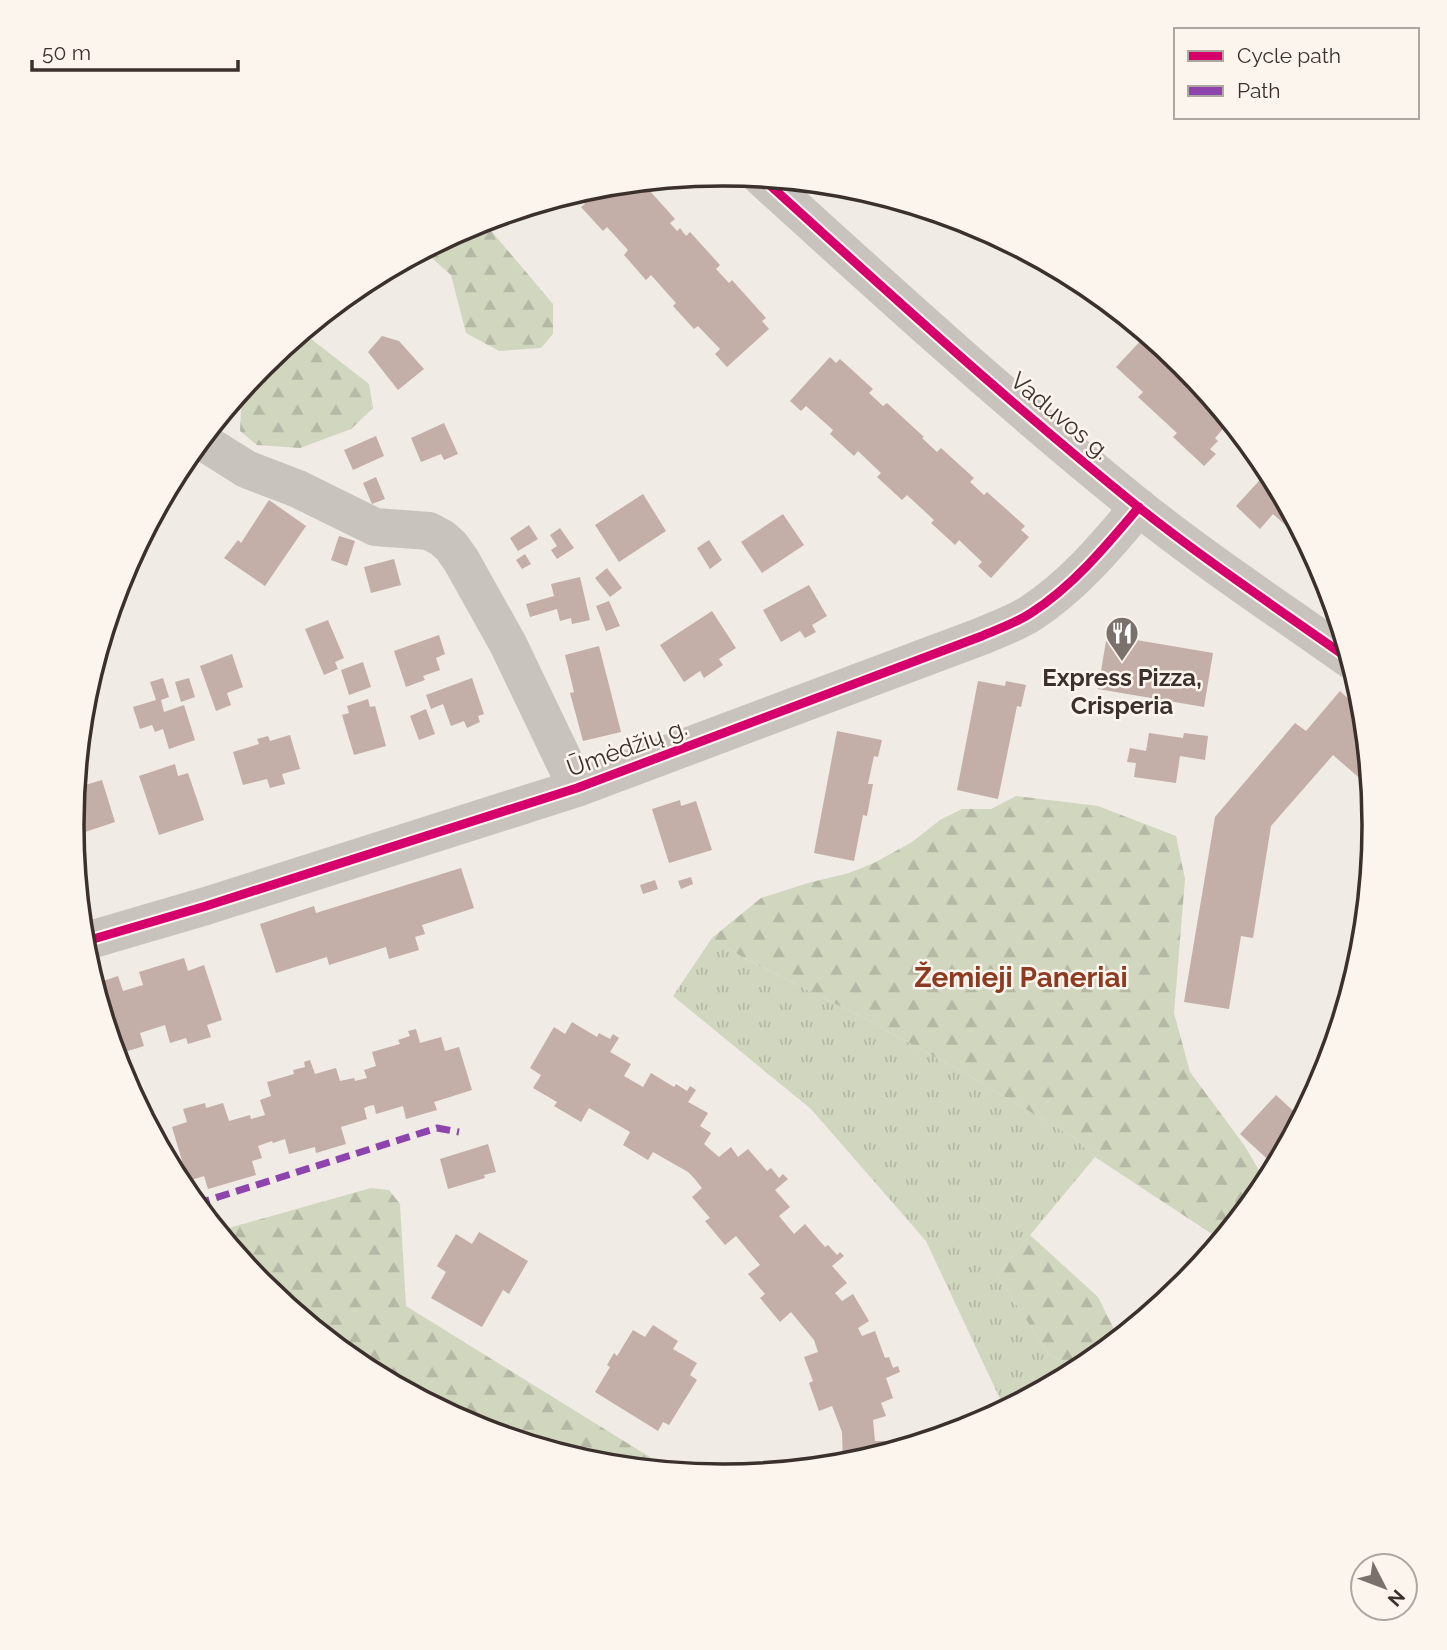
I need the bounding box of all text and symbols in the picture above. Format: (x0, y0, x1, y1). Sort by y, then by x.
scale bar (32, 28, 238, 72)
legend (1174, 28, 1419, 119)
text: 50 m (42, 40, 91, 65)
text: Cycle path (1237, 43, 1341, 68)
text: Path (1237, 78, 1281, 103)
street label: Vaduvos g. (1005, 366, 1116, 466)
restaurant icon: Express Pizza, Crisperia (1103, 614, 1141, 663)
place label: Express Pizza, Crisperia (1042, 663, 1202, 720)
street label: Ūmėdžių g. (563, 712, 691, 783)
district label: Žemieji Paneriai (914, 961, 1128, 994)
north arrow (1349, 1552, 1419, 1622)
text: N (1384, 1586, 1410, 1611)

